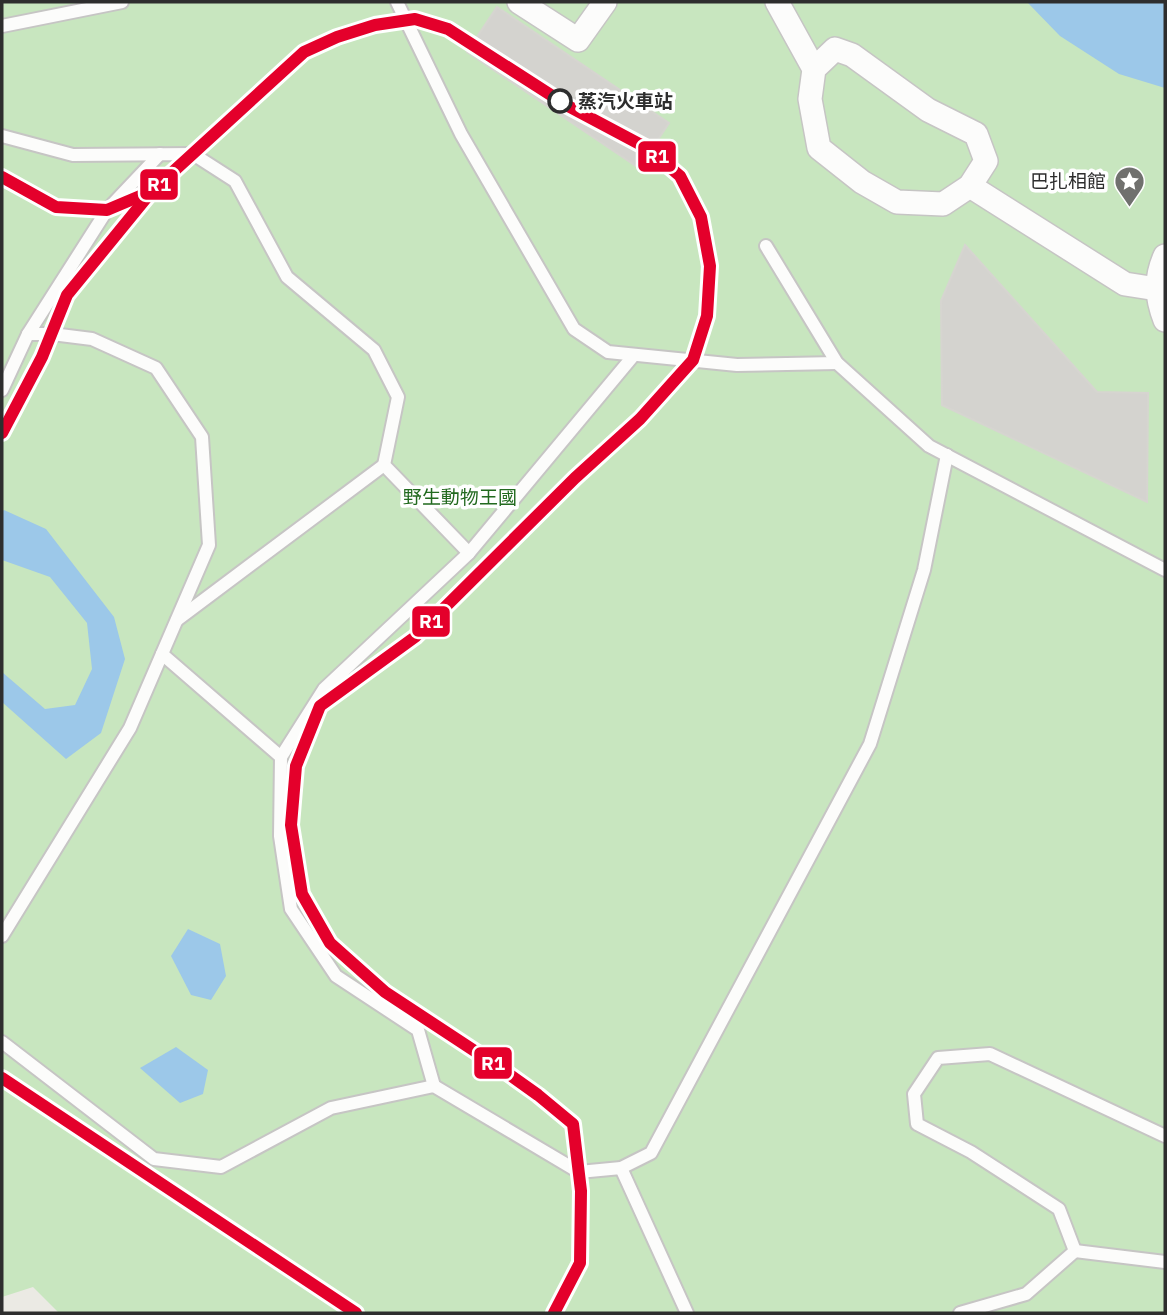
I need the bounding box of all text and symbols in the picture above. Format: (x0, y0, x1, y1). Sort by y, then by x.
marker: 蒸汽火車站 (548, 89, 572, 113)
place label: 蒸汽火車站 (578, 89, 673, 113)
line badge: R1 (637, 140, 677, 173)
text: R1 (645, 144, 670, 168)
place icon: 巴扎相館 (1112, 164, 1146, 208)
line badge: R1 (139, 168, 179, 201)
place label: 巴扎相館 (1030, 169, 1106, 193)
text: R1 (147, 172, 172, 196)
park label: 野生動物王國 (403, 485, 517, 509)
line badge: R1 (411, 605, 451, 638)
text: R1 (419, 609, 444, 633)
line badge: R1 (473, 1046, 513, 1080)
text: R1 (481, 1051, 506, 1075)

